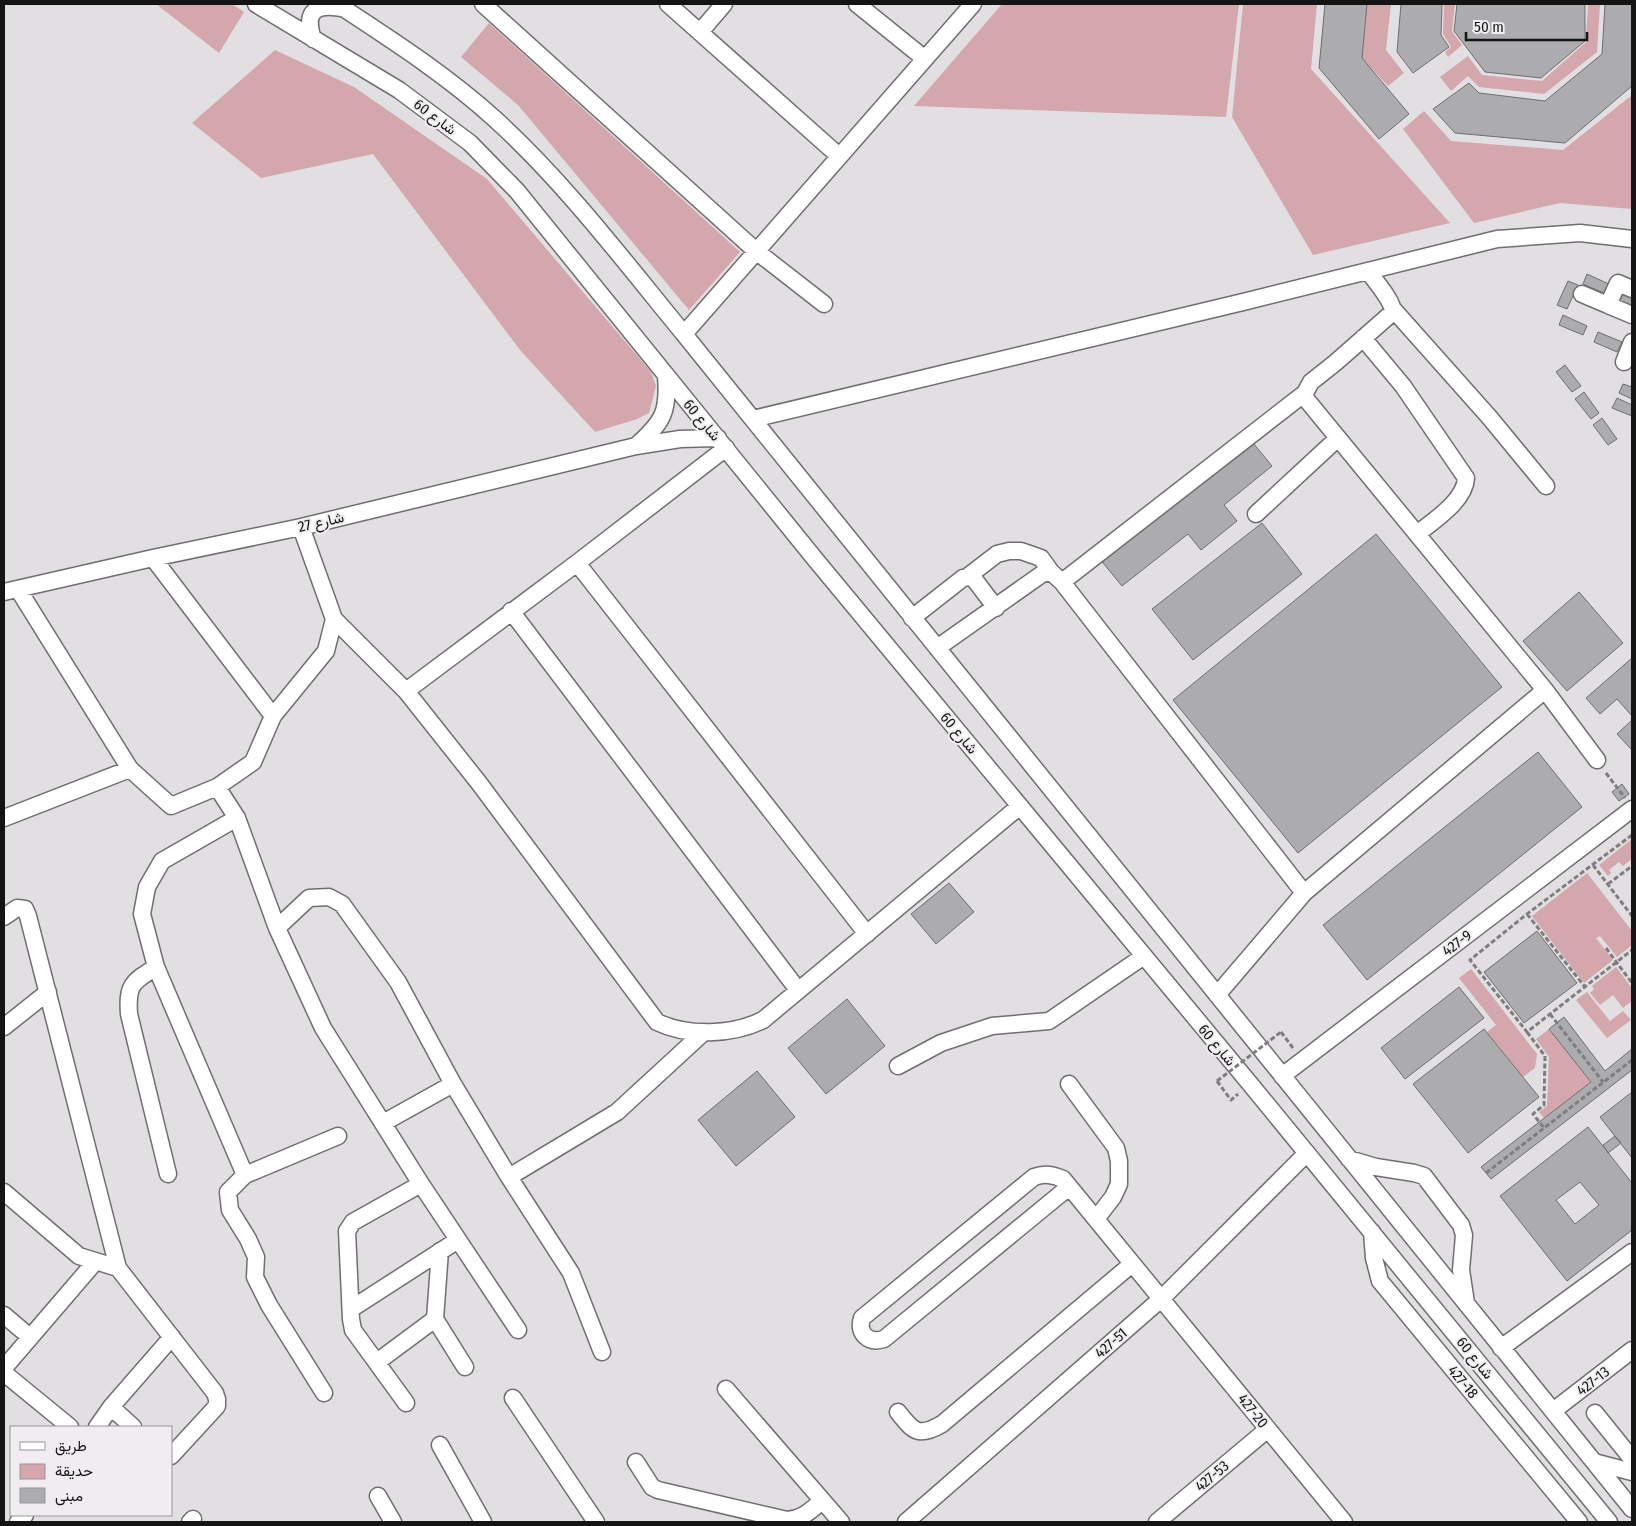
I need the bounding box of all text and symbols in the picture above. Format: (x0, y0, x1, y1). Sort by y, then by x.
scale bar (1466, 10, 1587, 42)
text: 50 m (1474, 18, 1504, 36)
street label: شارع 60 (409, 95, 460, 141)
street label: شارع 60 (678, 395, 725, 446)
street label: شارع 27 (296, 508, 346, 538)
street label: شارع 60 (935, 708, 982, 759)
street label: 427-9 (1439, 926, 1475, 960)
street label: شارع 60 (1193, 1020, 1240, 1071)
street label: 427-51 (1091, 1324, 1131, 1362)
street label: شارع 60 (1451, 1333, 1498, 1384)
street label: 427-18 (1444, 1362, 1482, 1402)
street label: 427-13 (1573, 1362, 1613, 1399)
street label: 427-20 (1234, 1390, 1272, 1432)
legend (10, 1426, 172, 1516)
text: طريق (55, 1437, 87, 1456)
street label: 427-53 (1191, 1457, 1233, 1495)
text: حديقة (55, 1462, 93, 1480)
text: مبنى (55, 1487, 83, 1506)

